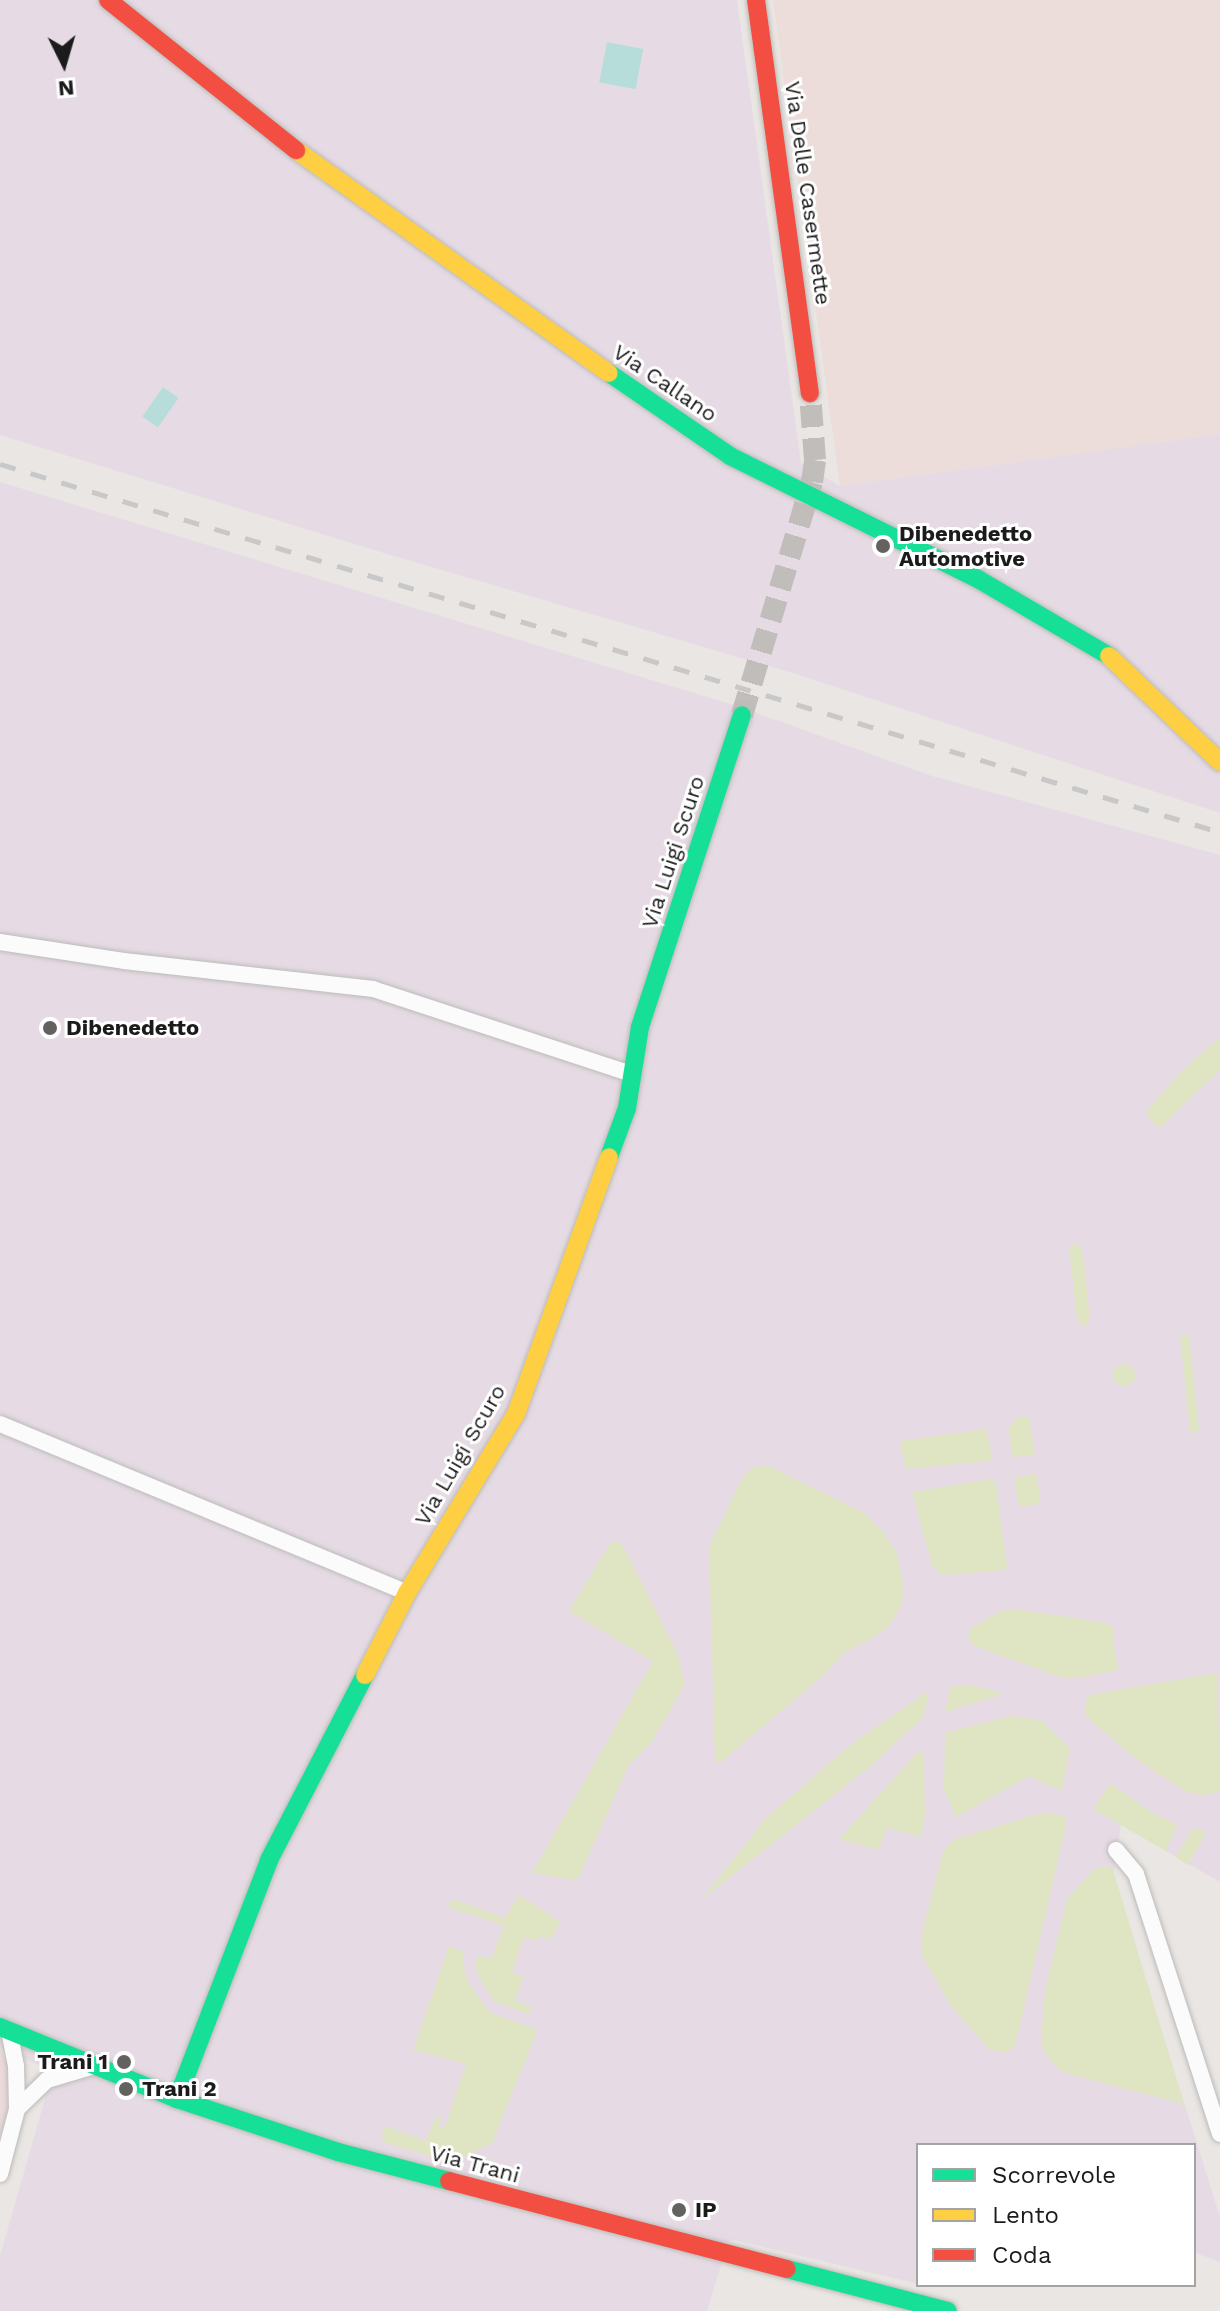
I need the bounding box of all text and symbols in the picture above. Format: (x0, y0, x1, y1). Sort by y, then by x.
north arrow (24, 24, 104, 104)
text: N (57, 75, 75, 102)
street label: Via Delle Casermette (779, 79, 837, 307)
street label: Via Callano (608, 338, 722, 428)
place label: Dibenedetto Automotive (899, 520, 1032, 572)
marker: Dibenedetto Automotive (874, 537, 892, 555)
street label: Via Luigi Scuro (636, 772, 710, 932)
place label: Dibenedetto (66, 1015, 199, 1041)
marker: Dibenedetto (41, 1019, 59, 1037)
street label: Via Luigi Scuro (409, 1379, 511, 1531)
place label: Trani 1 (37, 2049, 108, 2075)
marker: Trani 1 (115, 2053, 133, 2071)
place label: Trani 2 (142, 2076, 216, 2102)
marker: Trani 2 (117, 2080, 135, 2098)
street label: Via Trani (427, 2139, 523, 2189)
legend (916, 2143, 1196, 2287)
text: Scorrevole (992, 2161, 1116, 2189)
place label: IP (695, 2197, 717, 2223)
marker: IP (670, 2201, 688, 2219)
text: Lento (992, 2201, 1059, 2229)
text: Coda (992, 2241, 1052, 2269)

